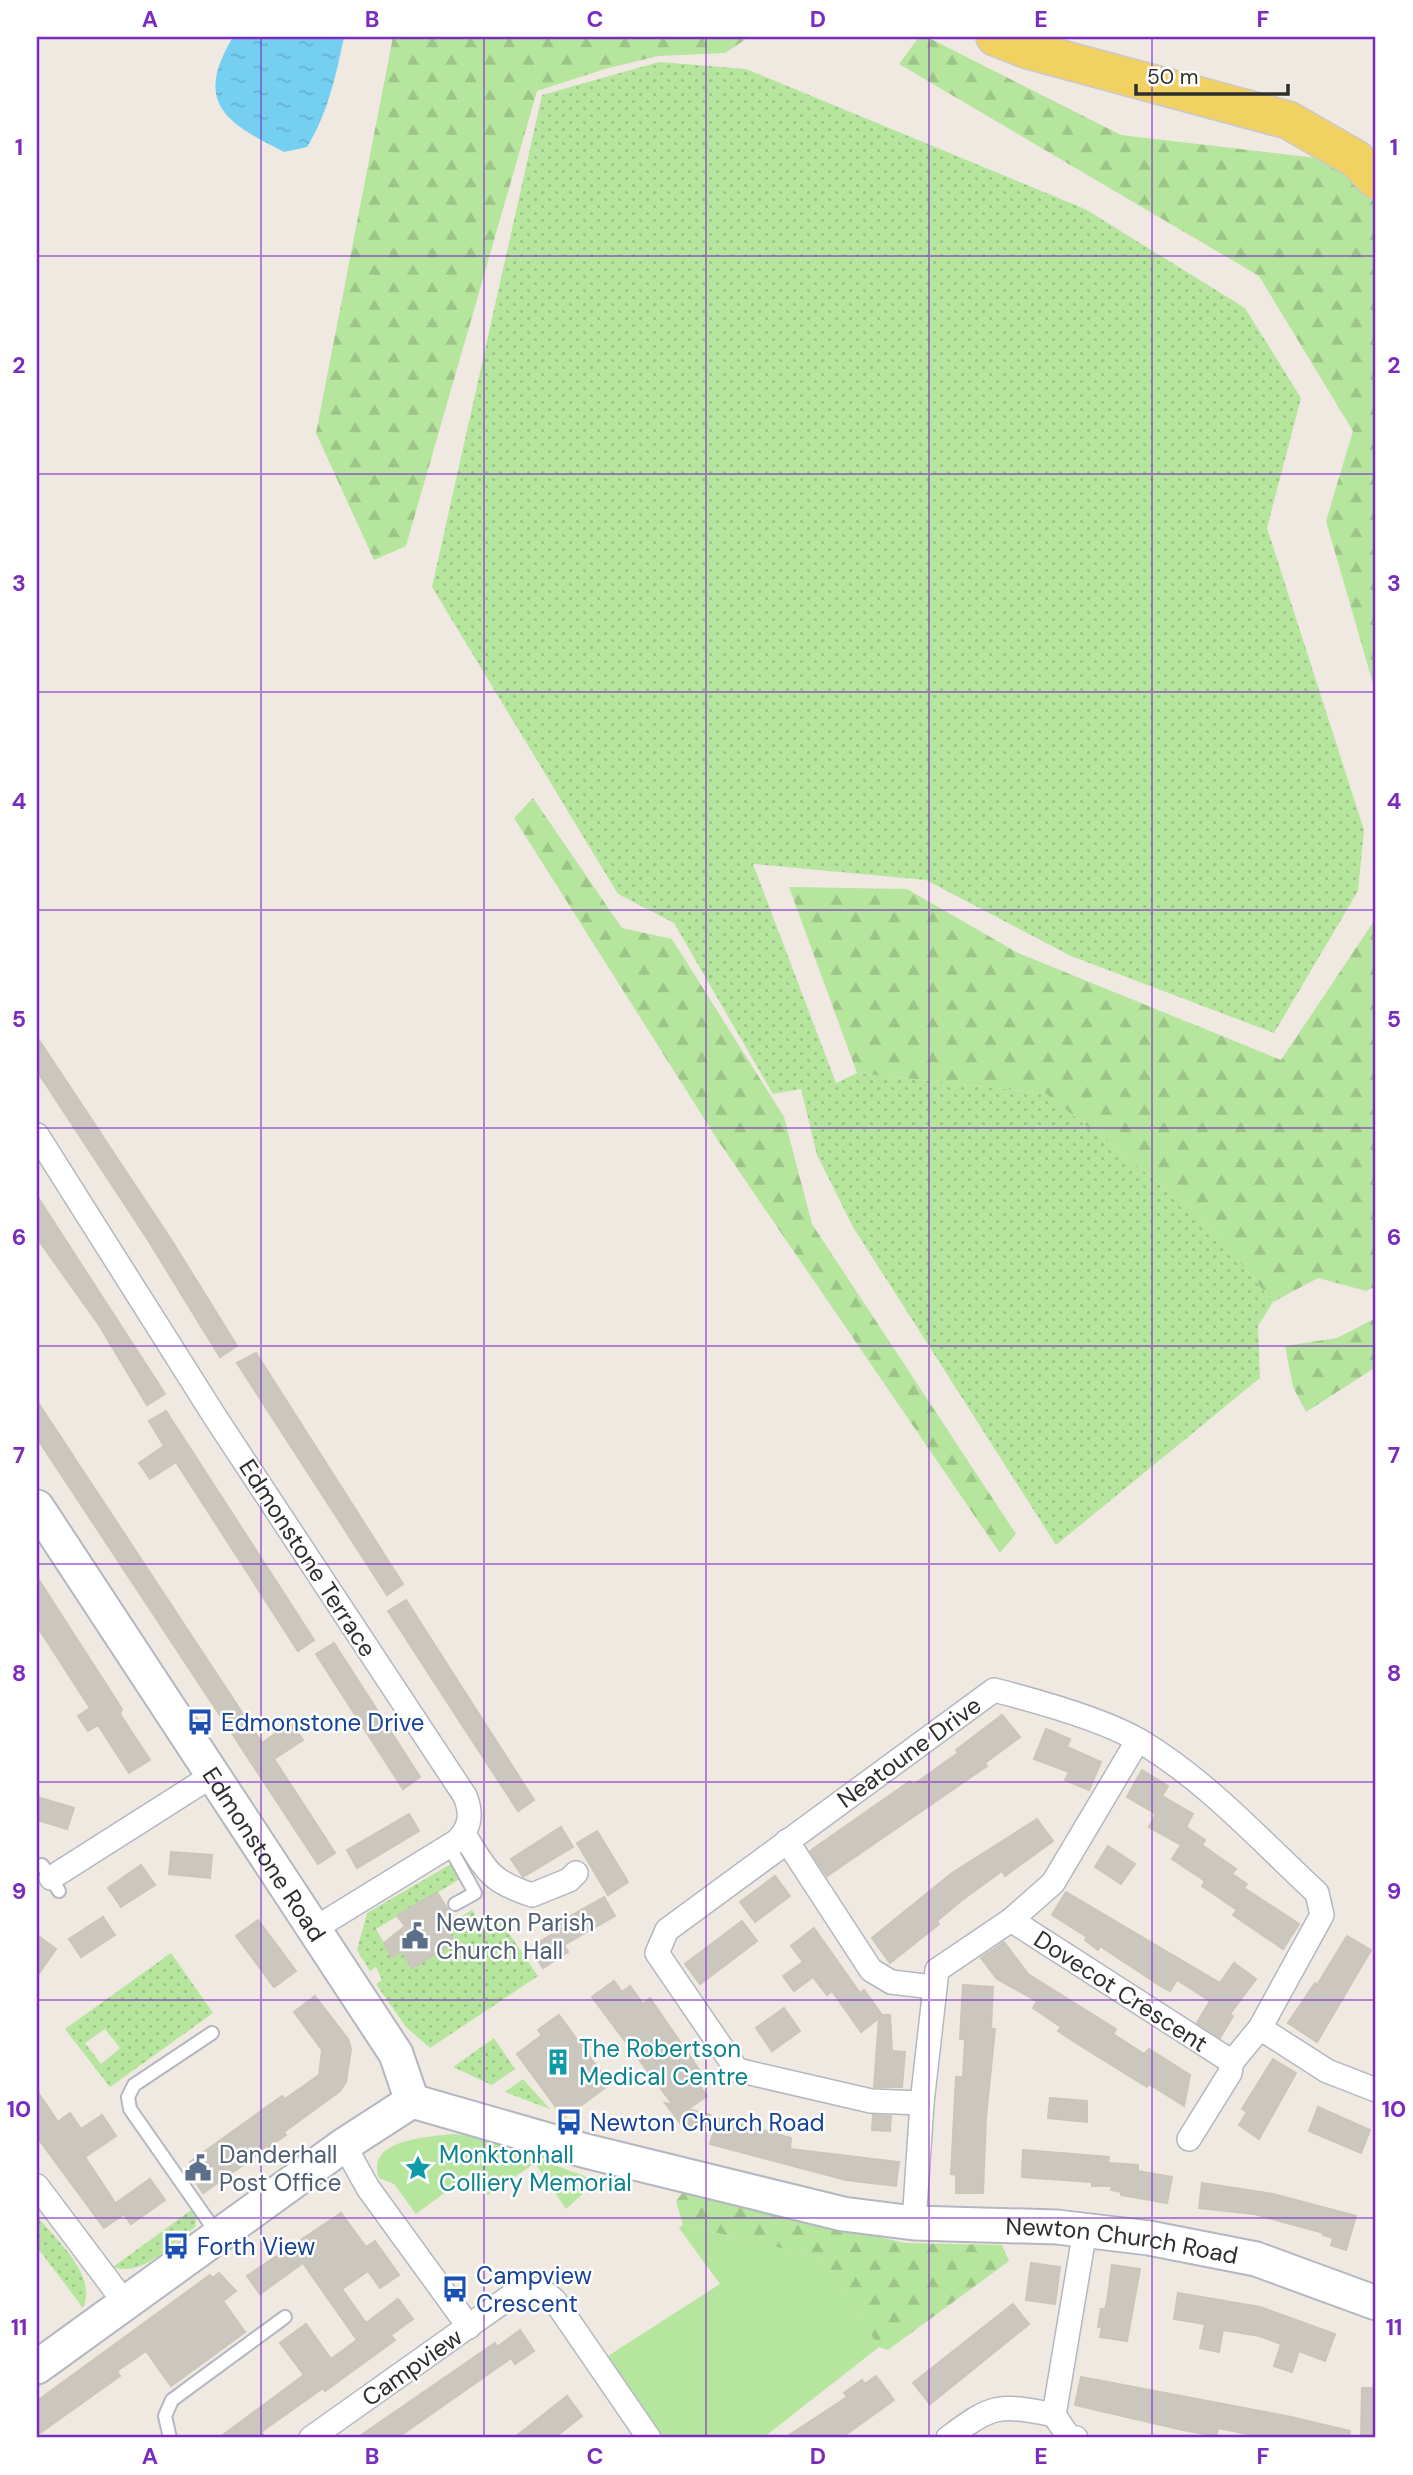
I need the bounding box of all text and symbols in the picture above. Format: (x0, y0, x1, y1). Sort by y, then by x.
text: A (142, 4, 158, 34)
text: B (365, 4, 379, 34)
text: C (587, 4, 603, 34)
text: D (810, 4, 826, 34)
text: E (1034, 4, 1048, 34)
text: F (1257, 4, 1270, 34)
scale bar (1136, 52, 1289, 96)
text: 50 m (1147, 63, 1198, 91)
text: 1 (15, 132, 23, 162)
text: 1 (1390, 132, 1398, 162)
text: 2 (12, 350, 26, 380)
text: 2 (1387, 350, 1401, 380)
text: 3 (12, 568, 26, 598)
text: 3 (1387, 568, 1401, 598)
text: 4 (12, 786, 27, 816)
text: 4 (1387, 786, 1402, 816)
text: 5 (12, 1004, 26, 1034)
text: 5 (1387, 1004, 1401, 1034)
text: 6 (12, 1222, 26, 1252)
text: 6 (1387, 1222, 1401, 1252)
text: 7 (13, 1440, 25, 1470)
text: 7 (1388, 1440, 1400, 1470)
street label: Edmonstone Terrace (232, 1453, 384, 1663)
text: 8 (12, 1658, 26, 1688)
text: 8 (1387, 1658, 1401, 1688)
street label: Neatoune Drive (831, 1689, 987, 1815)
bus stop icon: Edmonstone Drive (185, 1707, 215, 1737)
place label: Edmonstone Drive (221, 1707, 424, 1738)
street label: Edmonstone Road (196, 1761, 333, 1947)
text: 9 (12, 1876, 26, 1906)
text: 9 (1387, 1876, 1401, 1906)
place label: Newton Parish Church Hall (436, 1907, 594, 1966)
public building icon: Newton Parish Church Hall (400, 1921, 430, 1951)
street label: Dovecot Crescent (1028, 1923, 1214, 2059)
place label: The Robertson Medical Centre (579, 2033, 748, 2092)
building icon: The Robertson Medical Centre (543, 2047, 573, 2077)
text: 10 (7, 2094, 31, 2124)
text: 10 (1382, 2094, 1406, 2124)
bus stop icon: Newton Church Road (554, 2107, 584, 2137)
place label: Newton Church Road (590, 2107, 824, 2138)
place label: Danderhall Post Office (219, 2139, 341, 2198)
place label: Monktonhall Colliery Memorial (439, 2139, 632, 2198)
public building icon: Danderhall Post Office (183, 2153, 213, 2183)
place icon: Monktonhall Colliery Memorial (403, 2153, 433, 2183)
street label: Newton Church Road (1005, 2210, 1241, 2271)
bus stop icon: Forth View (161, 2231, 191, 2261)
place label: Forth View (197, 2231, 315, 2262)
place label: Campview Crescent (476, 2260, 592, 2319)
bus stop icon: Campview Crescent (440, 2274, 470, 2304)
text: 11 (11, 2312, 27, 2342)
text: 11 (1386, 2312, 1402, 2342)
street label: Campview (356, 2321, 468, 2413)
text: A (142, 2441, 158, 2471)
text: B (365, 2441, 379, 2471)
text: C (587, 2441, 603, 2471)
text: D (810, 2441, 826, 2471)
text: E (1034, 2441, 1048, 2471)
text: F (1257, 2441, 1270, 2471)

